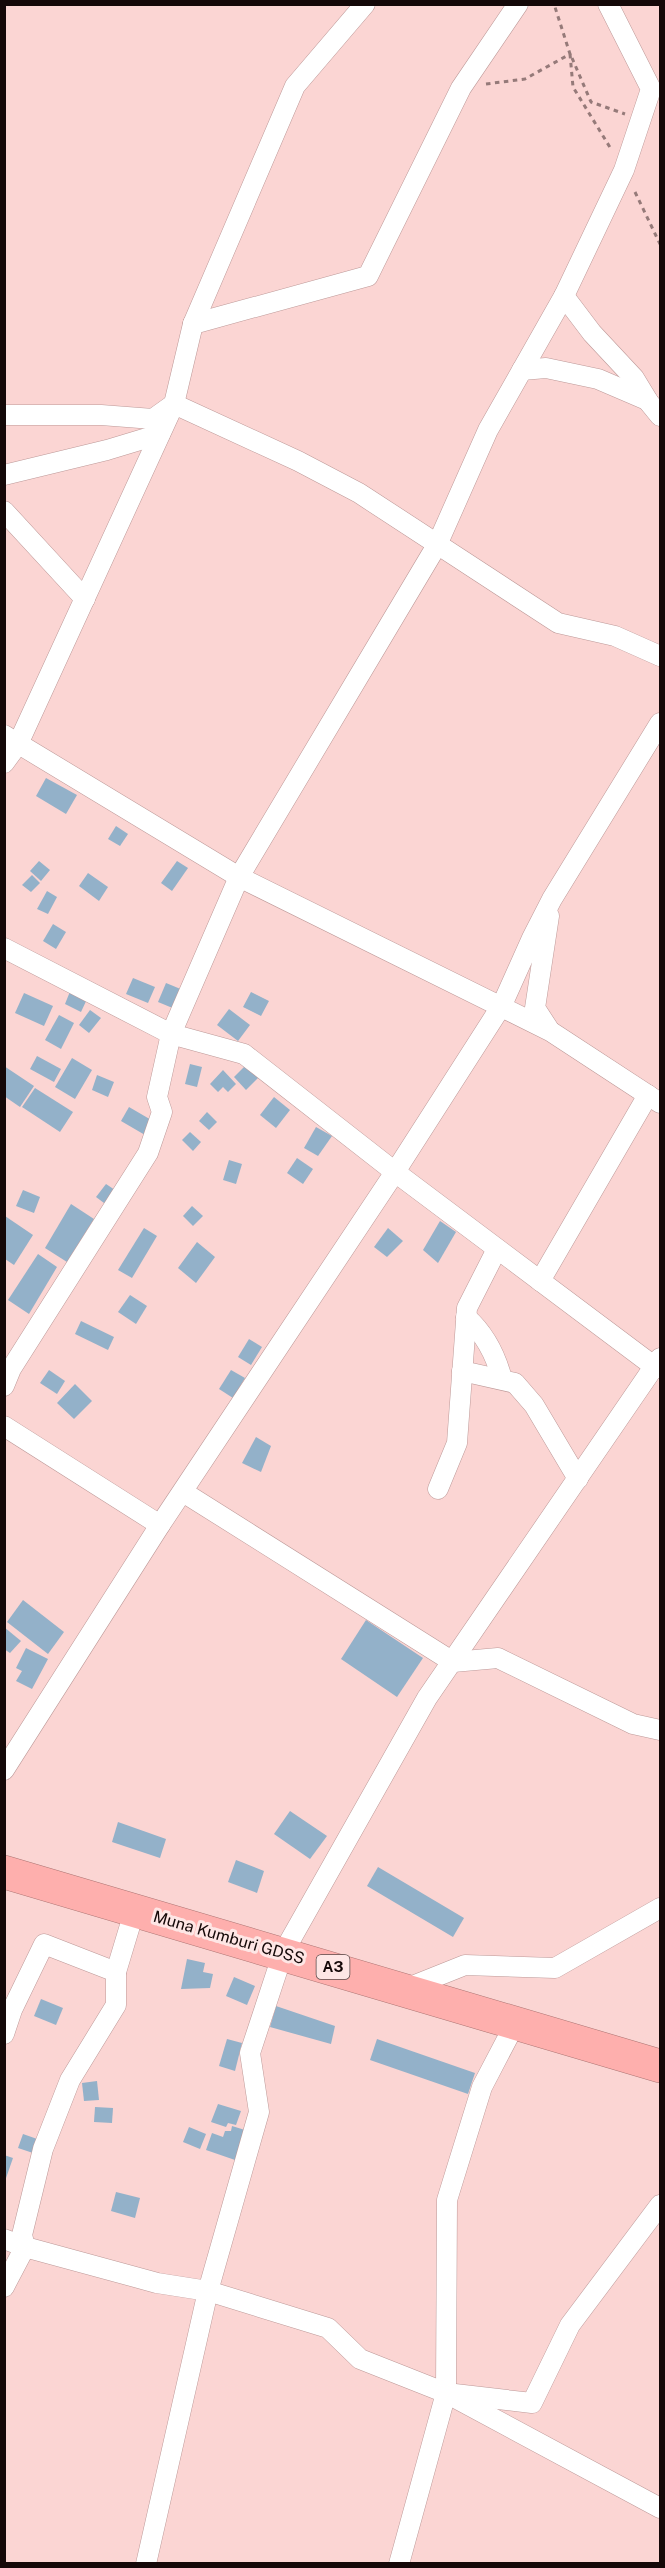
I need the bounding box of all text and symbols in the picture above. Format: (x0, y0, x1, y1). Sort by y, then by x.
street label: Muna Kumburi GDSS (151, 1907, 307, 1968)
road number: A3 (316, 1955, 350, 1979)

